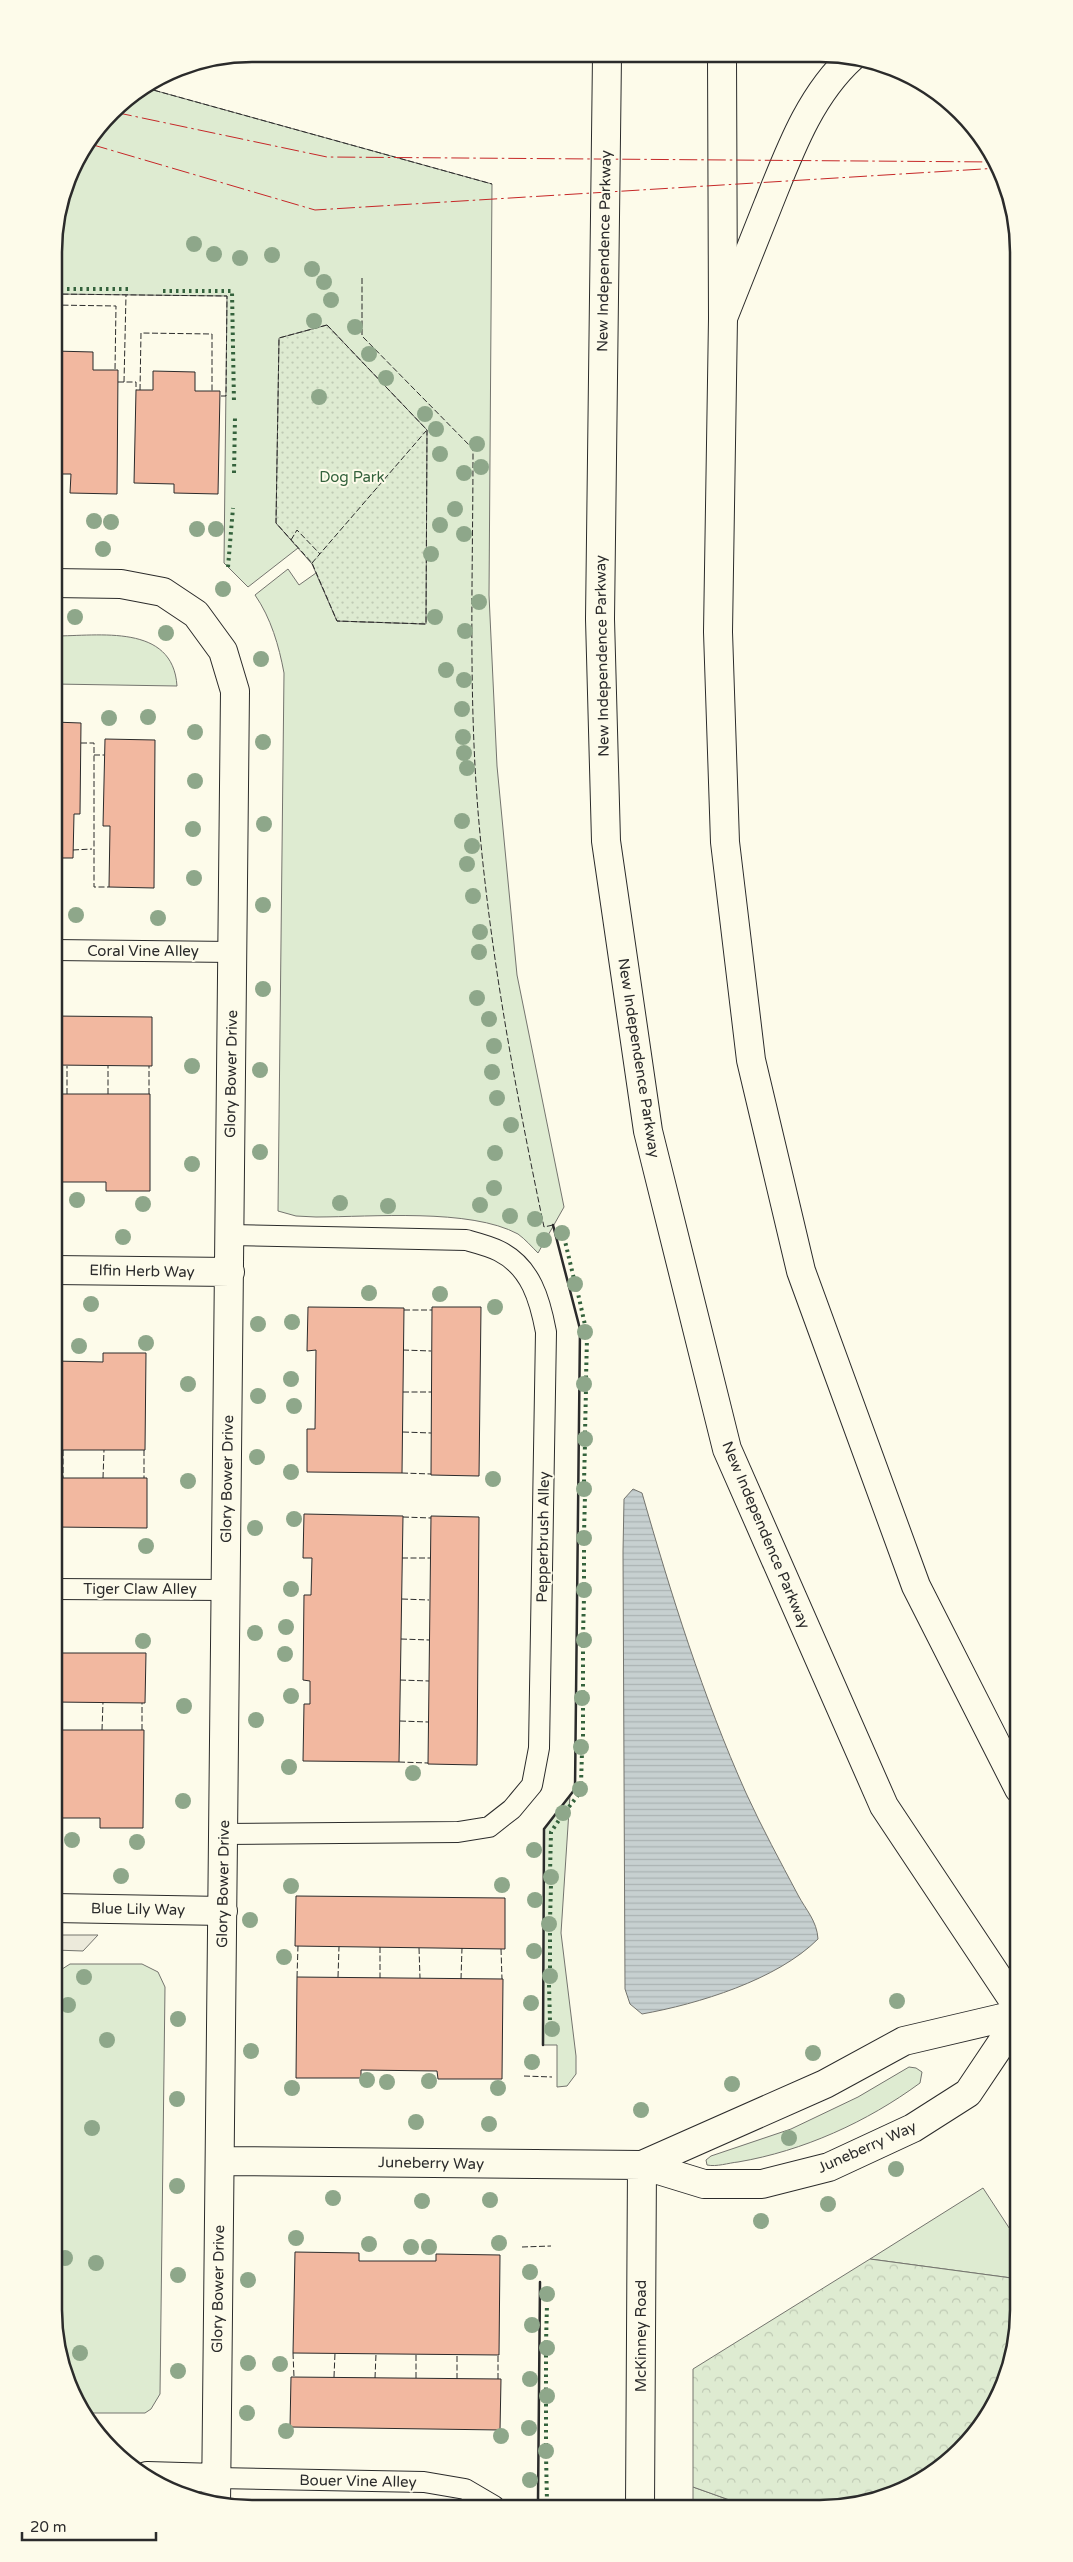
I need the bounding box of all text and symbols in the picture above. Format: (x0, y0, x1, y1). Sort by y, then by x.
street label: New Independence Parkway (593, 150, 615, 352)
park label: Dog Park (319, 468, 385, 486)
street label: New Independence Parkway (591, 555, 613, 757)
street label: Coral Vine Alley (87, 942, 199, 960)
street label: New Independence Parkway (614, 957, 664, 1159)
street label: Glory Bower Drive (221, 1010, 241, 1138)
street label: Elfin Herb Way (89, 1261, 195, 1281)
street label: Glory Bower Drive (217, 1415, 237, 1543)
street label: New Independence Parkway (718, 1439, 814, 1631)
street label: Pepperbrush Alley (533, 1471, 553, 1603)
street label: Tiger Claw Alley (83, 1580, 197, 1598)
street label: Glory Bower Drive (213, 1820, 233, 1948)
street label: Blue Lily Way (91, 1899, 185, 1919)
street label: Juneberry Way (815, 2117, 919, 2177)
street label: Juneberry Way (378, 2153, 484, 2173)
street label: Glory Bower Drive (208, 2225, 228, 2353)
street label: McKinney Road (632, 2280, 650, 2392)
street label: Bouer Vine Alley (299, 2471, 417, 2491)
scale bar (22, 2510, 156, 2542)
text: 20 m (30, 2518, 67, 2536)

